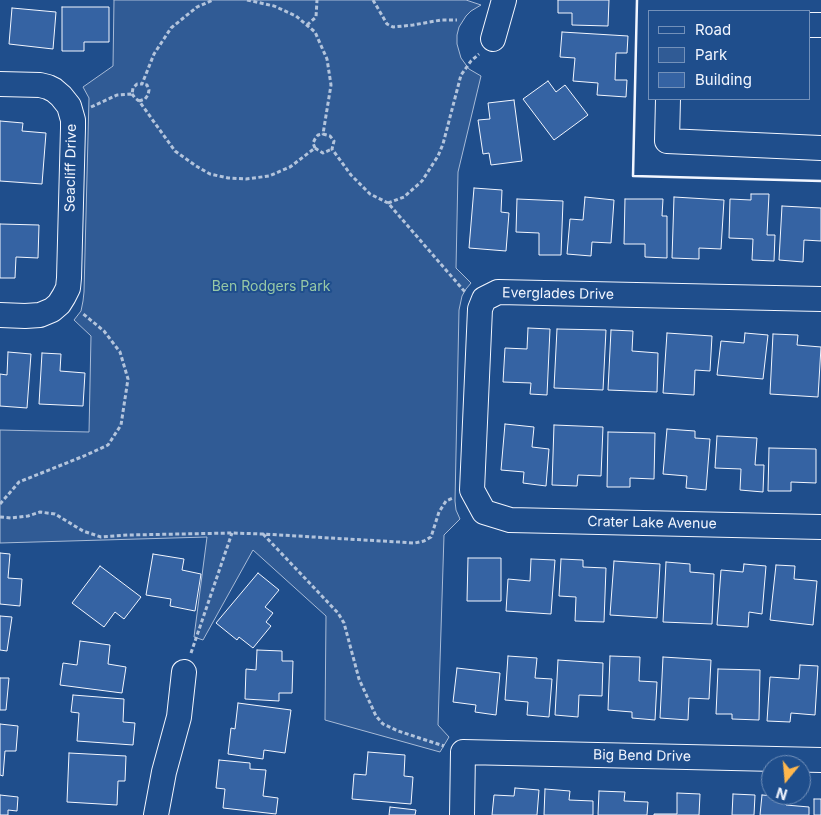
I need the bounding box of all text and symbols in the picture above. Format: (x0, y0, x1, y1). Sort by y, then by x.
legend (648, 10, 811, 100)
text: Road (695, 20, 731, 39)
text: Park (695, 45, 727, 64)
text: Building (695, 70, 752, 89)
street label: Seacliff Drive (62, 124, 80, 212)
park label: Ben Rodgers Park (212, 279, 330, 295)
street label: Everglades Drive (502, 285, 614, 303)
street label: Crater Lake Avenue (587, 513, 717, 533)
street label: Big Bend Drive (593, 747, 691, 765)
north arrow (761, 755, 811, 805)
text: N (774, 784, 789, 804)

